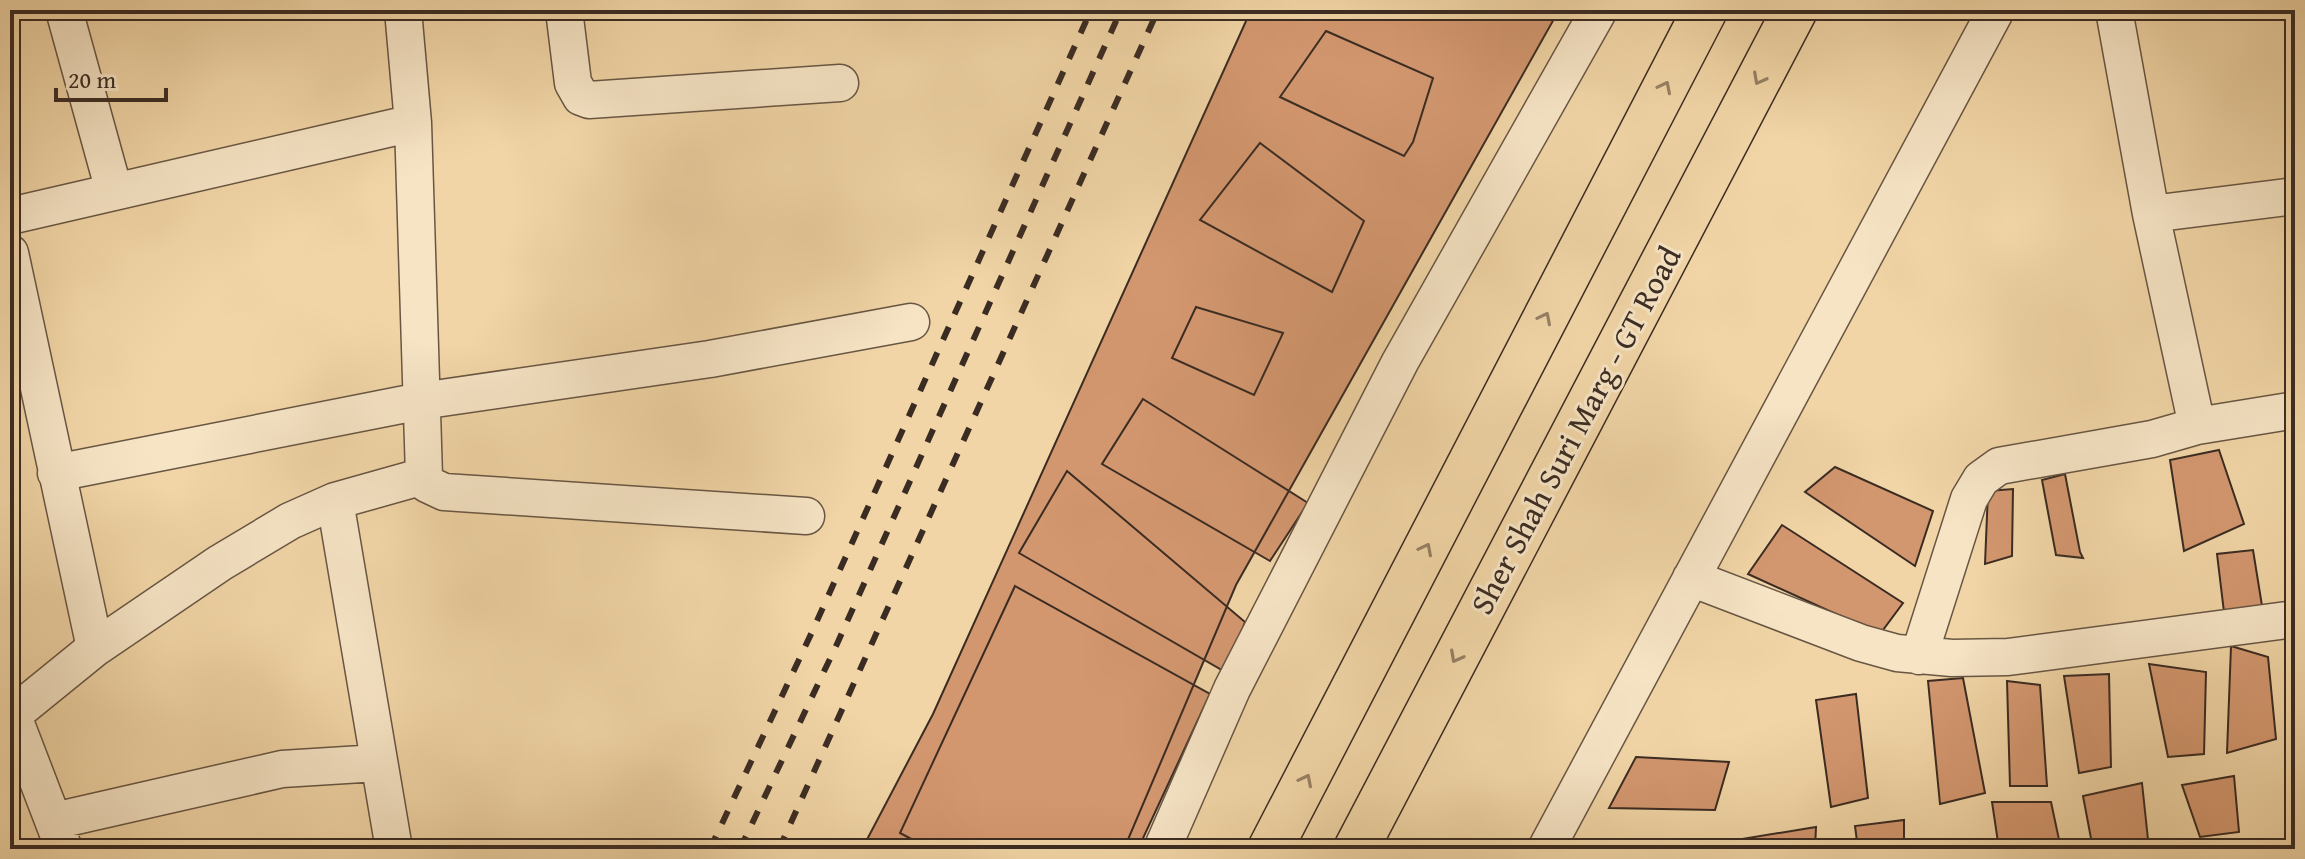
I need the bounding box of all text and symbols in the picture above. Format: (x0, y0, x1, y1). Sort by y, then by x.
scale bar (56, 52, 166, 102)
text: 20 m (68, 62, 116, 97)
one-way arrow (1753, 71, 1768, 86)
one-way arrow (1655, 81, 1670, 95)
street label: Sher Shah Suri Marg - GT Road (1458, 237, 1692, 623)
one-way arrow (1536, 312, 1551, 326)
one-way arrow (1416, 542, 1431, 557)
one-way arrow (1451, 648, 1466, 663)
one-way arrow (1297, 773, 1312, 788)

